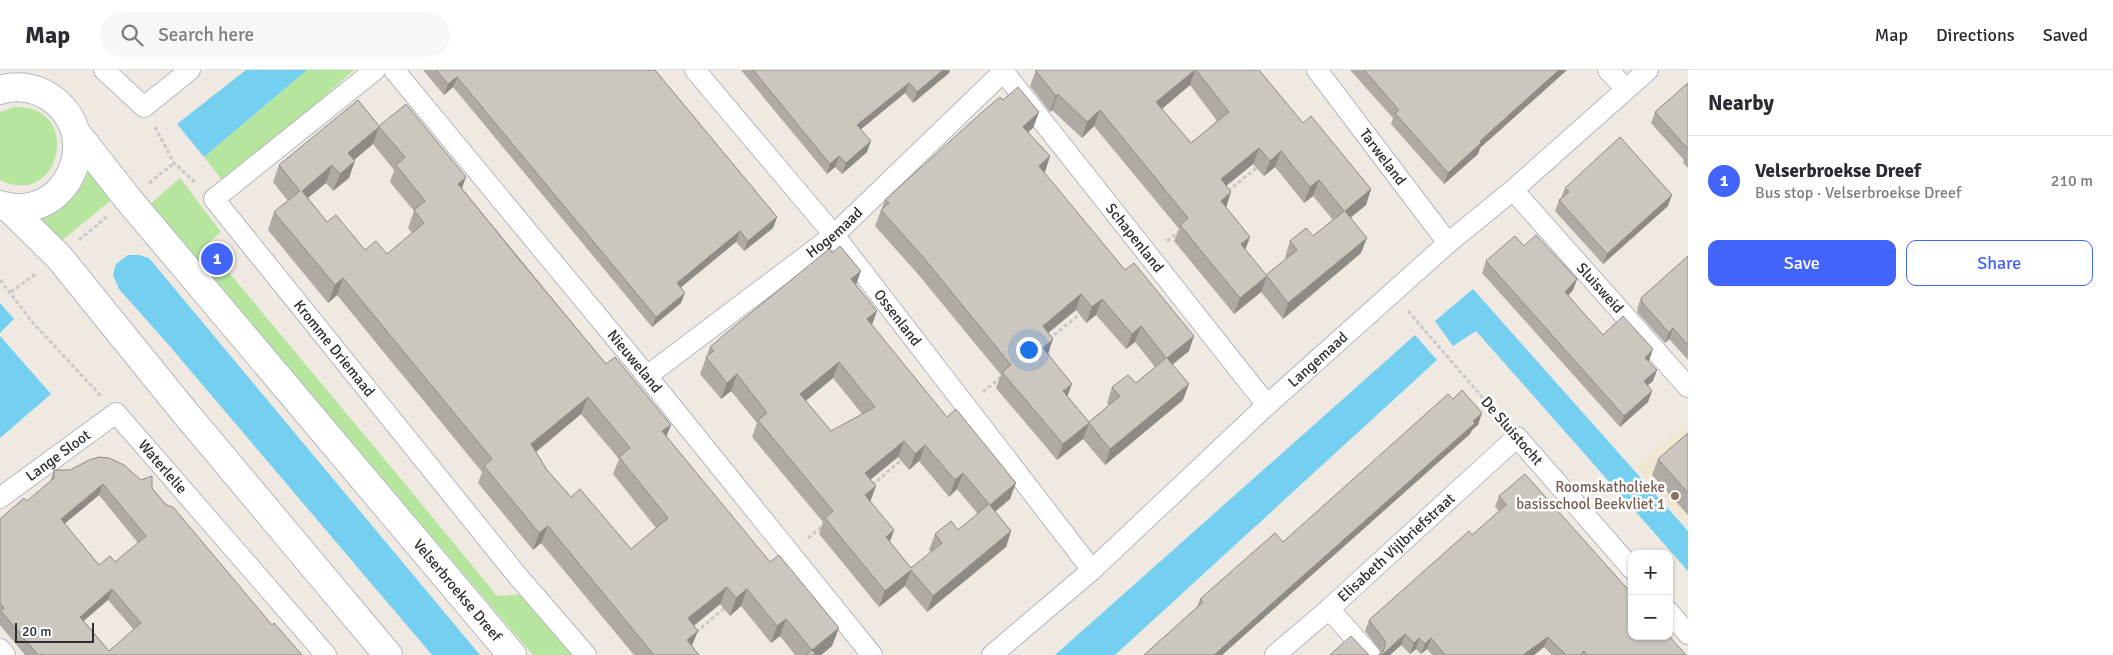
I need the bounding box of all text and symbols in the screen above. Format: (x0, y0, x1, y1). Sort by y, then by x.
search box (100, 12, 450, 57)
text: Map (25, 20, 70, 50)
icon: search (118, 21, 146, 49)
text: Search here (158, 23, 254, 47)
text: Map (1875, 24, 1908, 46)
text: Directions (1936, 24, 2015, 46)
text: Saved (2043, 24, 2088, 46)
text: Nearby (1708, 90, 1774, 116)
street label: Tarweland (1356, 125, 1410, 189)
text: Velserbroekse Dreef (1755, 159, 1921, 183)
text: 1 (1720, 171, 1728, 191)
text: 210 m (2051, 171, 2093, 191)
text: Bus stop · Velserbroekse Dreef (1755, 183, 1961, 203)
street label: Schapenland (1102, 200, 1168, 276)
street label: Hogemaad (803, 203, 866, 262)
pin: 1 (201, 240, 233, 278)
button: Save (1708, 240, 1896, 286)
button: Share (1906, 240, 2093, 286)
street label: Sluisweid (1573, 259, 1627, 317)
street label: Ossenland (870, 286, 925, 350)
street label: Kromme Driemaad (290, 296, 379, 400)
street label: Nieuweland (604, 326, 666, 397)
street label: Langemaad (1284, 328, 1351, 391)
your location (1016, 337, 1042, 363)
street label: De Sluistocht (1477, 393, 1547, 469)
street label: Lange Sloot (22, 426, 94, 485)
street label: Waterlelie (134, 436, 191, 497)
place label: Roomskatholieke basisschool Beekvliet 1 (1516, 478, 1665, 513)
street label: Elisabeth Vijlbriefstraat (1334, 489, 1458, 606)
marker: Roomskatholieke basisschool Beekvliet 1 (1669, 490, 1681, 502)
street label: Velserbroekse Dreef (409, 535, 506, 646)
map controls (1628, 550, 1673, 640)
button: + (1628, 550, 1673, 595)
button: − (1628, 595, 1673, 640)
scale bar (15, 620, 94, 643)
text: 20 m (22, 623, 51, 640)

